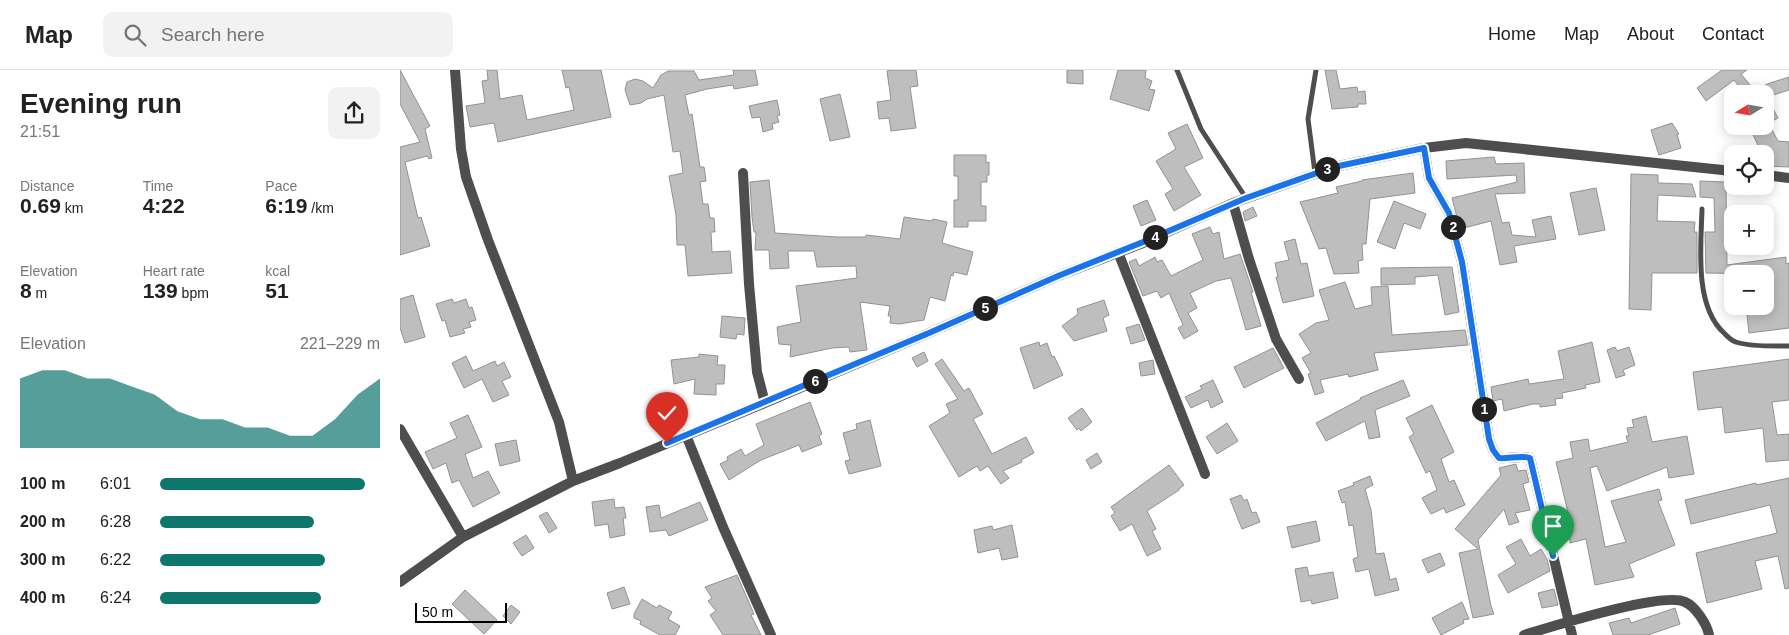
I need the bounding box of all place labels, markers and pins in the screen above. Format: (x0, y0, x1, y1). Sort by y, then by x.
pin: 3 (1314, 156, 1340, 182)
pin: 2 (1440, 214, 1466, 240)
pin: 4 (1142, 224, 1168, 250)
pin: 5 (972, 296, 998, 320)
pin: 6 (802, 368, 828, 394)
pin (646, 392, 688, 443)
pin: 1 (1472, 396, 1496, 422)
pin (1532, 505, 1574, 556)

